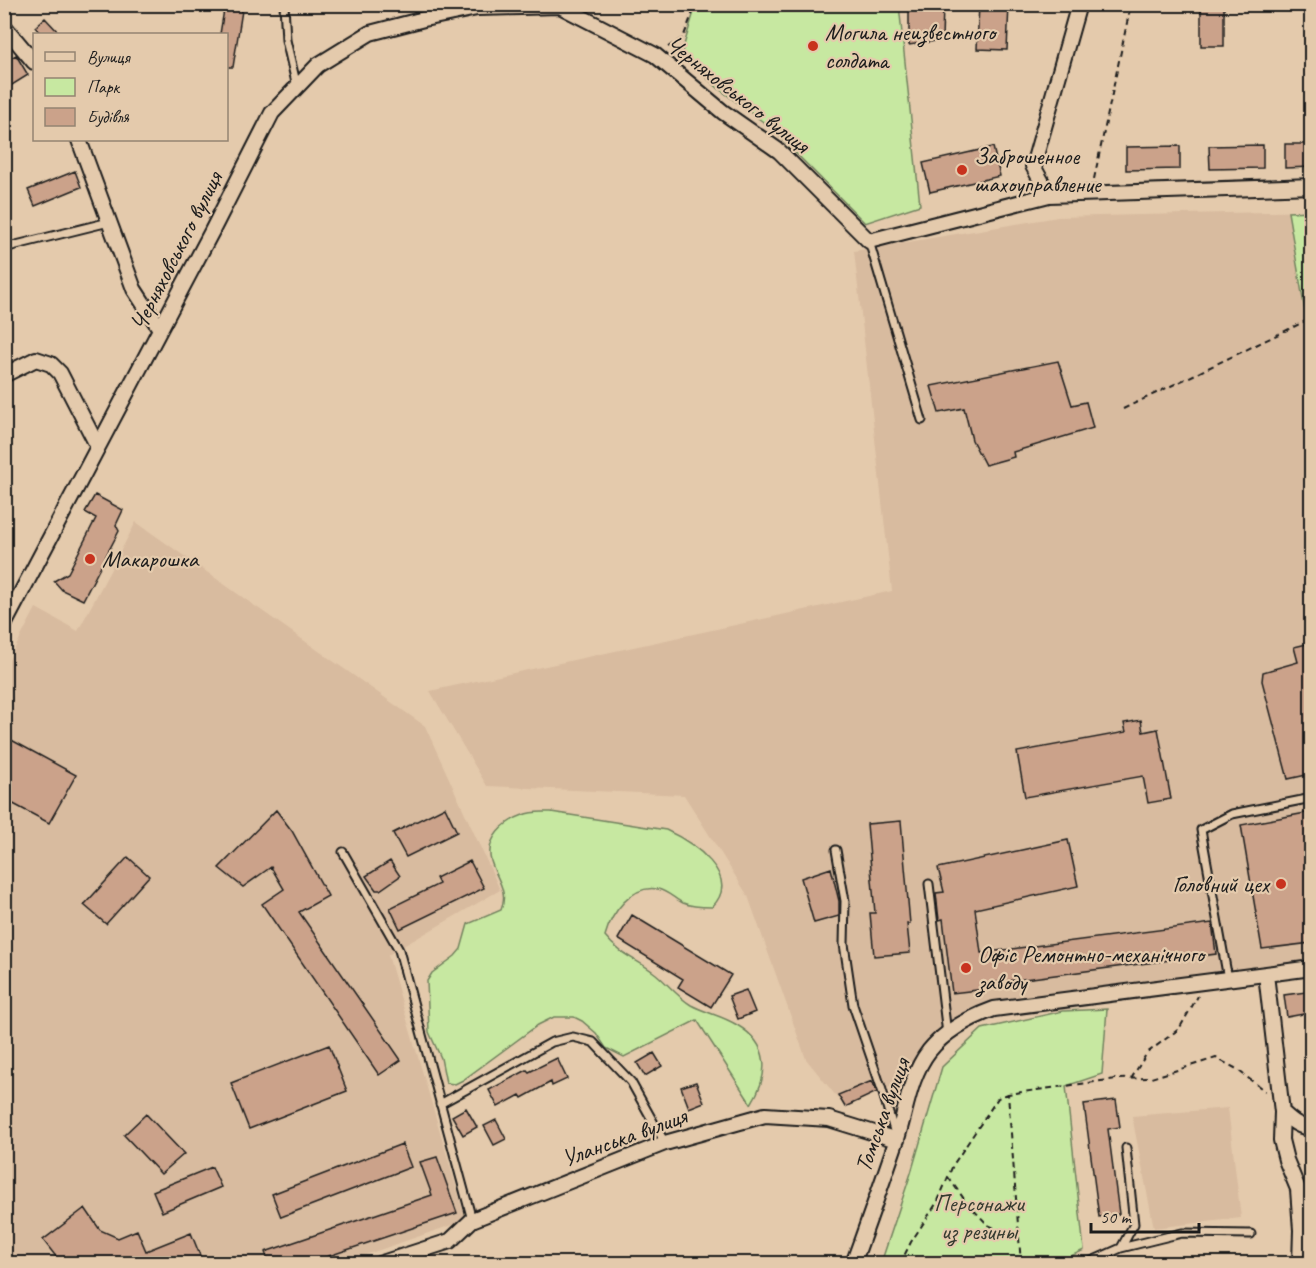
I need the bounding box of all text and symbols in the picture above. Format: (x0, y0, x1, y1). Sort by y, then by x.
place label: Могила неизвестного солдата (825, 17, 998, 75)
street label: Черняховського вулиця (660, 29, 817, 160)
legend (33, 33, 228, 141)
marker: Могила неизвестного солдата (806, 39, 820, 53)
text: Вулиця (87, 46, 131, 68)
text: Парк (87, 76, 121, 98)
text: Будівля (87, 106, 130, 128)
place label: Заброшенное шахоуправление (974, 141, 1103, 199)
marker: Заброшенное шахоуправление (955, 163, 969, 177)
street label: Черняховського вулиця (123, 165, 230, 335)
place label: Макарошка (102, 544, 200, 574)
marker: Макарошка (83, 552, 97, 566)
place label: Головний цех (1173, 869, 1271, 899)
marker: Головний цех (1274, 877, 1288, 891)
place label: Офіс Ремонтно-механічного заводу (975, 939, 1207, 998)
marker: Офіс Ремонтно-механічного заводу (959, 961, 973, 975)
street label: Томська вулиця (848, 1053, 917, 1176)
street label: Уланська вулиця (558, 1100, 692, 1173)
park label: Персонажи из резины (934, 1188, 1026, 1247)
scale bar (1091, 1196, 1199, 1234)
text: 50 m (1100, 1206, 1133, 1228)

